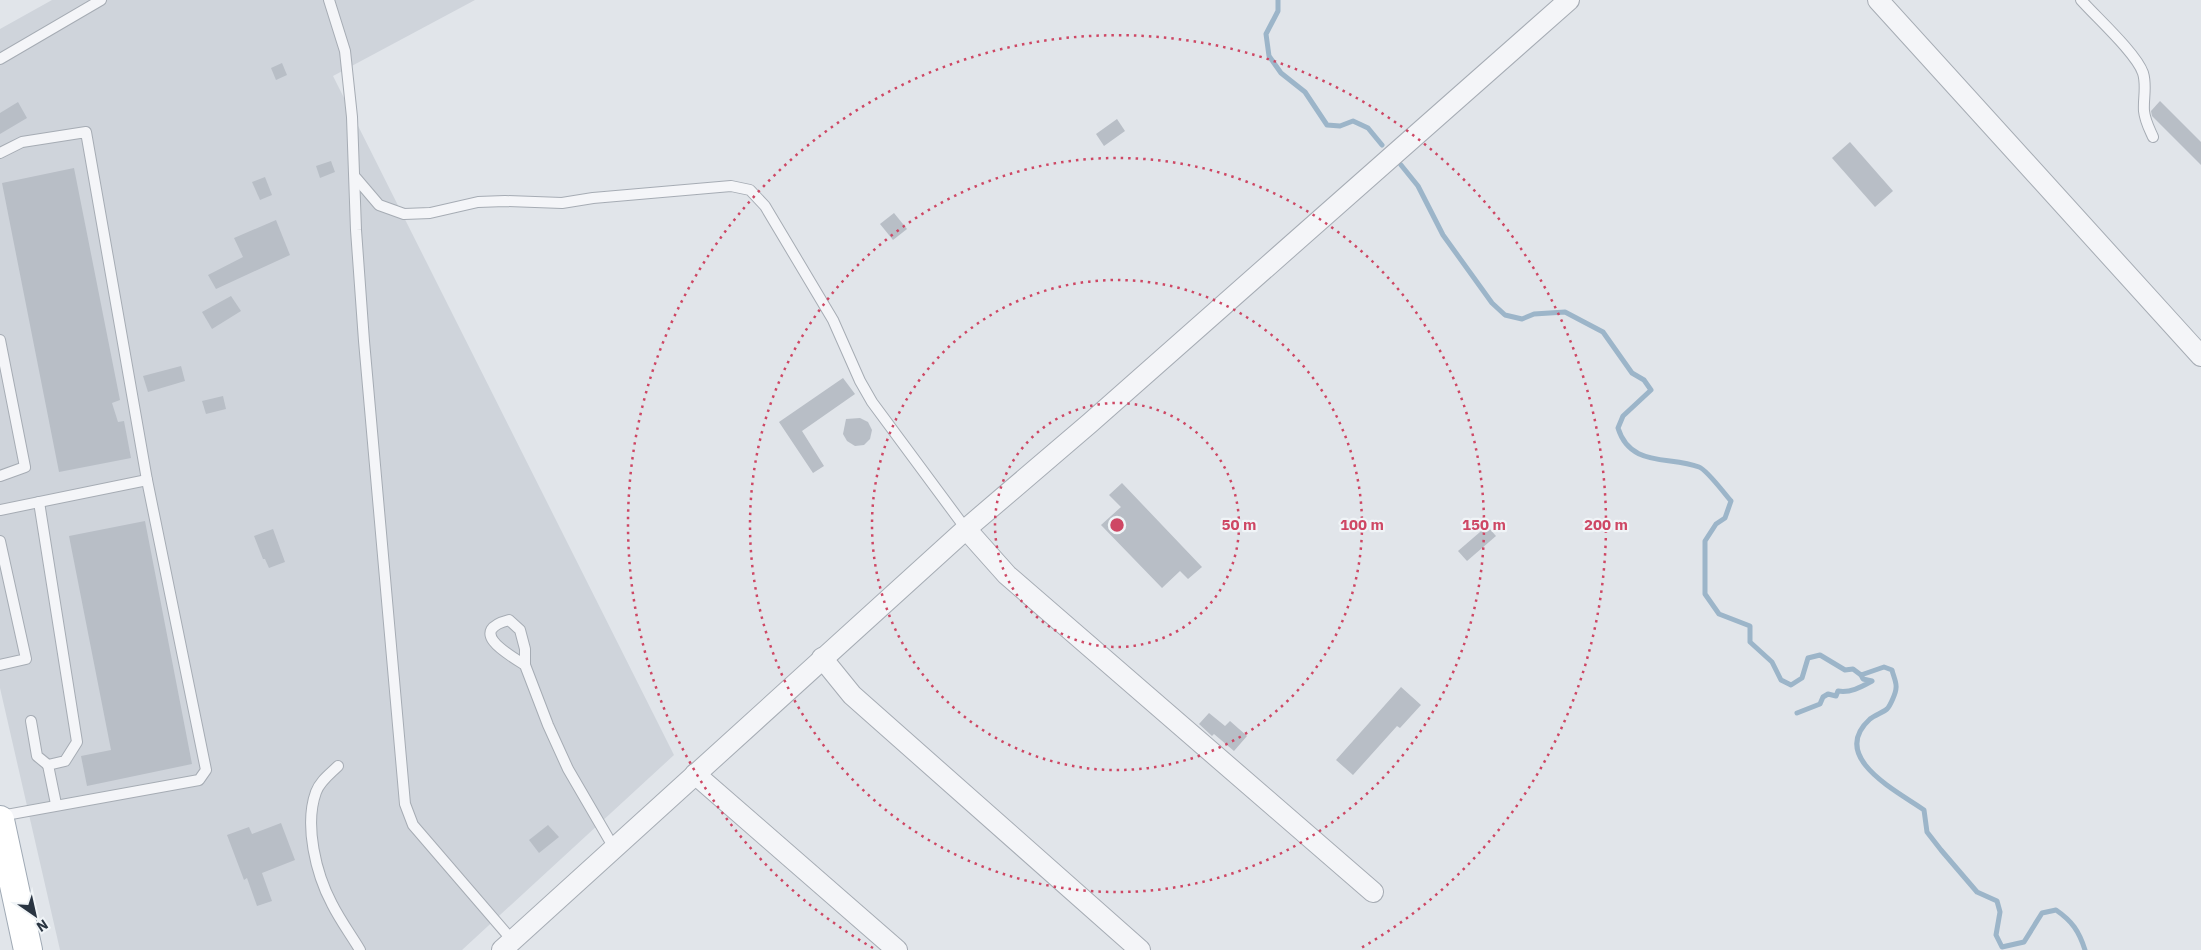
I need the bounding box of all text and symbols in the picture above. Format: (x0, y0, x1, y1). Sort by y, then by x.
text: 50 m (1222, 515, 1256, 534)
text: 100 m (1340, 515, 1384, 534)
text: 150 m (1462, 515, 1506, 534)
text: 200 m (1584, 515, 1628, 534)
centre of rings (1108, 516, 1126, 534)
north arrow (10, 890, 60, 940)
text: N (33, 915, 52, 936)

